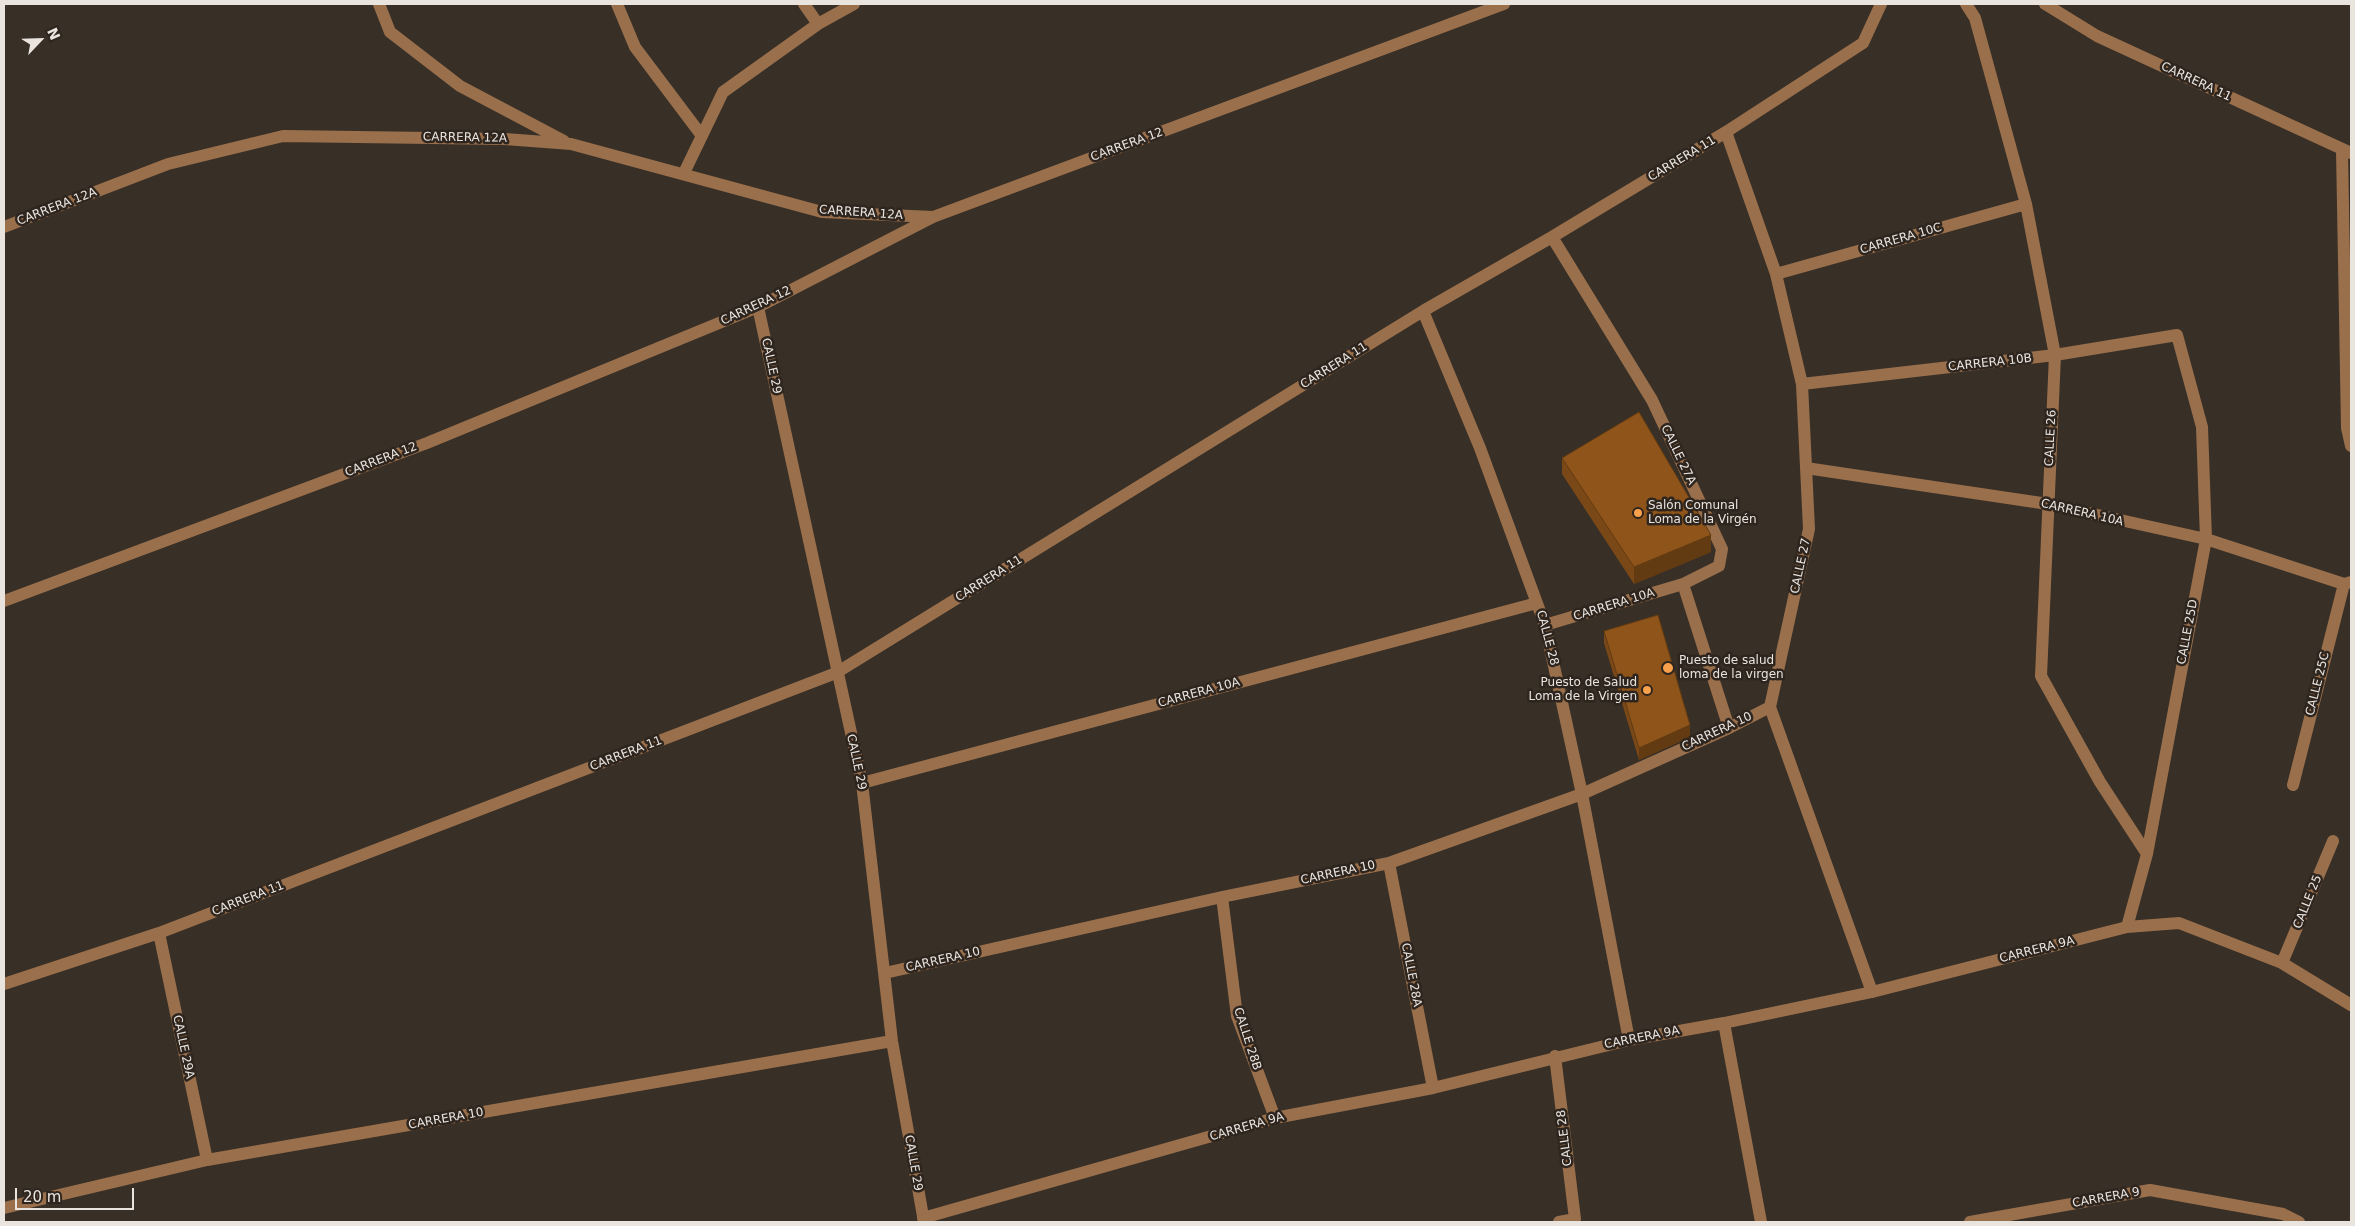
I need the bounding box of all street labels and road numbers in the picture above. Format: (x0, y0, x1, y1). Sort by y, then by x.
street label: CARRERA 11 (2159, 59, 2233, 105)
street label: CARRERA 12 (1089, 125, 1165, 165)
street label: CARRERA 12A (423, 130, 507, 146)
street label: CARRERA 11 (1646, 133, 1718, 185)
street label: CARRERA 12A (15, 185, 99, 229)
street label: CARRERA 12A (819, 203, 903, 223)
street label: CARRERA 10C (1858, 220, 1944, 258)
street label: CARRERA 12 (719, 283, 793, 329)
street label: CALLE 29 (758, 337, 784, 395)
street label: CARRERA 11 (1298, 340, 1370, 392)
street label: CARRERA 10B (1947, 351, 2033, 375)
street label: CALLE 26 (2042, 409, 2060, 467)
street label: CALLE 27A (1657, 423, 1699, 487)
street label: CARRERA 12 (343, 440, 419, 480)
street label: CARRERA 10A (2039, 497, 2125, 529)
street label: CALLE 27 (1788, 537, 1814, 595)
street label: CARRERA 11 (953, 553, 1025, 605)
street label: CARRERA 10A (1572, 586, 1656, 624)
street label: CALLE 25D (2175, 598, 2201, 666)
street label: CALLE 28 (1533, 609, 1561, 667)
street label: CALLE 25C (2303, 651, 2333, 717)
street label: CARRERA 10A (1156, 675, 1242, 711)
street label: CARRERA 10 (1680, 709, 1754, 755)
street label: CALLE 29 (843, 733, 869, 791)
street label: CARRERA 11 (588, 734, 664, 774)
street label: CARRERA 10 (1299, 858, 1377, 888)
street label: CALLE 25 (2291, 873, 2325, 931)
street label: CARRERA 11 (210, 879, 286, 919)
street label: CARRERA 9A (1998, 934, 2076, 966)
street label: CALLE 28A (1398, 942, 1424, 1008)
street label: CARRERA 10 (904, 944, 982, 976)
street label: CALLE 28B (1230, 1006, 1264, 1072)
street label: CALLE 29A (169, 1014, 197, 1080)
street label: CARRERA 9A (1603, 1024, 1681, 1052)
street label: CARRERA 10 (407, 1105, 485, 1133)
street label: CALLE 28 (1554, 1109, 1576, 1167)
street label: CARRERA 9A (1208, 1110, 1286, 1144)
street label: CALLE 29 (901, 1134, 925, 1192)
street label: CARRERA 9 (2071, 1185, 2141, 1211)

